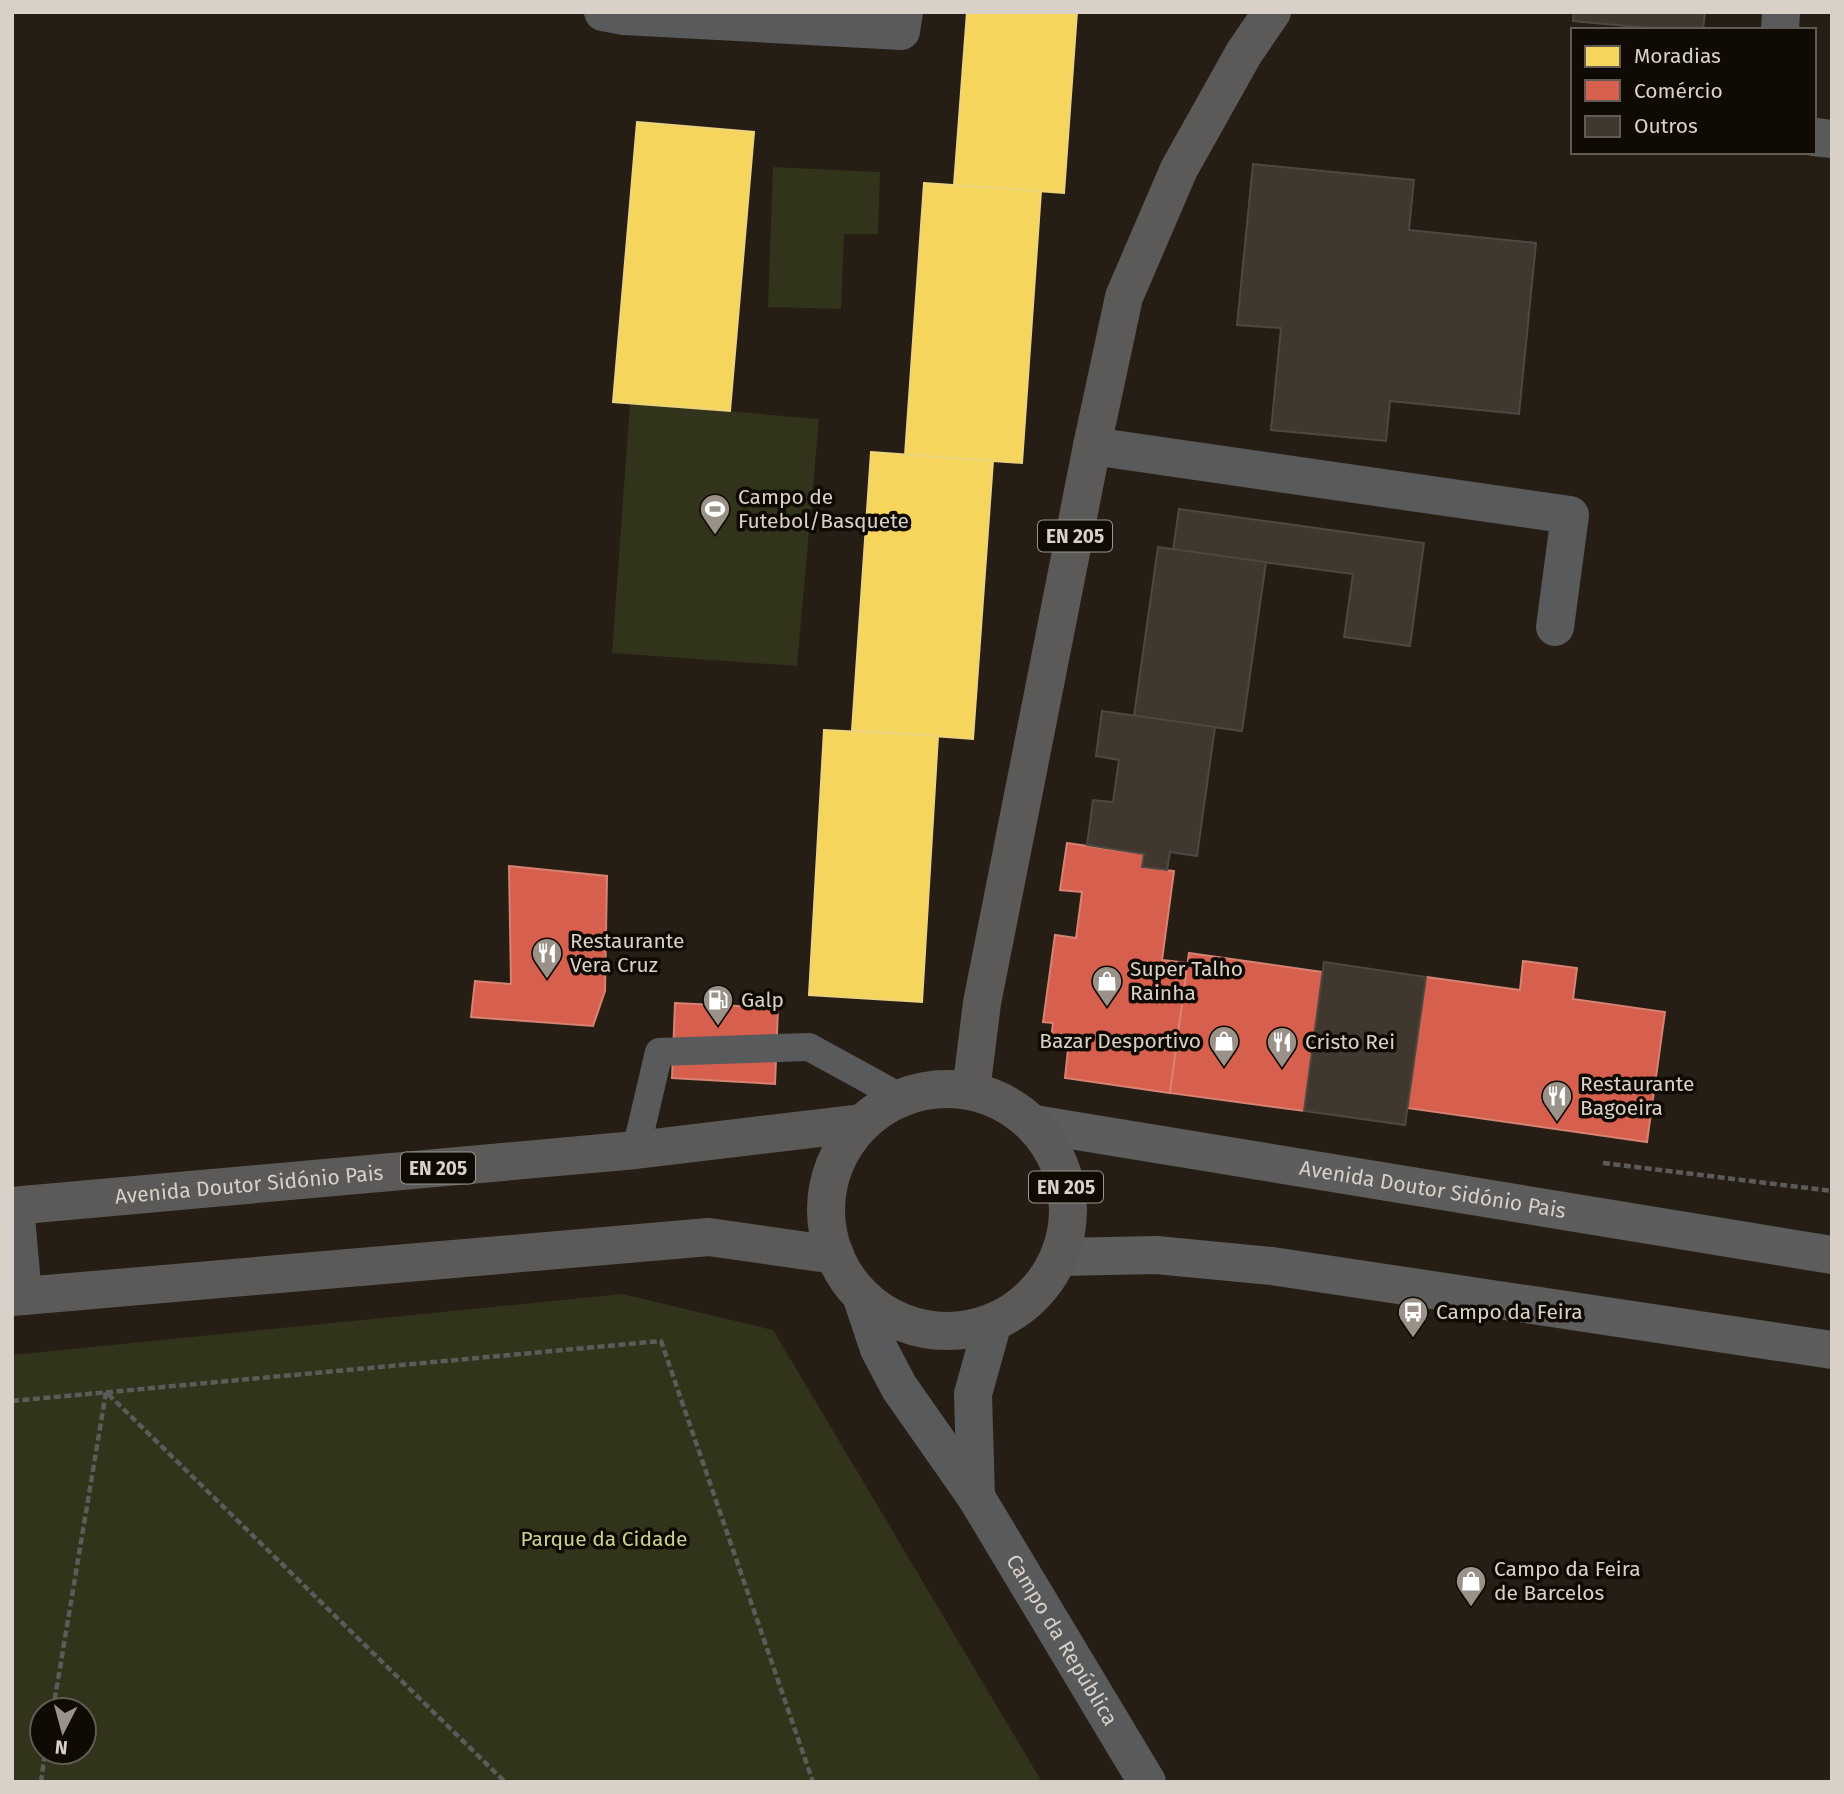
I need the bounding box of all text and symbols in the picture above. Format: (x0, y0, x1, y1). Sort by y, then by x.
legend (1571, 28, 1816, 154)
text: Moradias (1634, 43, 1721, 69)
text: Comércio (1634, 78, 1723, 104)
text: Outros (1634, 113, 1698, 139)
place label: Campo de Futebol/Basquete (738, 484, 909, 534)
sports icon: Campo de Futebol/Basquete (698, 492, 732, 536)
road number: EN 205 (1038, 520, 1112, 552)
place label: Restaurante Vera Cruz (570, 928, 685, 978)
restaurant icon: Restaurante Vera Cruz (530, 936, 564, 980)
place label: Super Talho Rainha (1130, 956, 1243, 1006)
shop icon: Super Talho Rainha (1090, 964, 1124, 1008)
fuel station icon: Galp (701, 983, 735, 1027)
place label: Galp (741, 987, 784, 1013)
shop icon: Bazar Desportivo (1207, 1024, 1241, 1068)
restaurant icon: Cristo Rei (1265, 1025, 1299, 1069)
place label: Bazar Desportivo (1039, 1028, 1201, 1054)
place label: Cristo Rei (1305, 1029, 1395, 1055)
place label: Restaurante Bagoeira (1580, 1071, 1695, 1121)
restaurant icon: Restaurante Bagoeira (1540, 1079, 1574, 1123)
road number: EN 205 (401, 1152, 475, 1184)
street label: Avenida Doutor Sidónio Pais (1298, 1155, 1568, 1224)
street label: Avenida Doutor Sidónio Pais (114, 1160, 385, 1210)
road number: EN 205 (1029, 1172, 1103, 1203)
bus stop icon: Campo da Feira (1396, 1295, 1430, 1339)
place label: Campo da Feira (1436, 1299, 1583, 1325)
park label: Parque da Cidade (521, 1526, 687, 1552)
street label: Campo da República (1000, 1550, 1123, 1731)
place label: Campo da Feira de Barcelos (1494, 1556, 1641, 1606)
shop icon: Campo da Feira de Barcelos (1454, 1564, 1488, 1608)
north arrow (28, 1696, 98, 1766)
text: N (54, 1735, 69, 1760)

